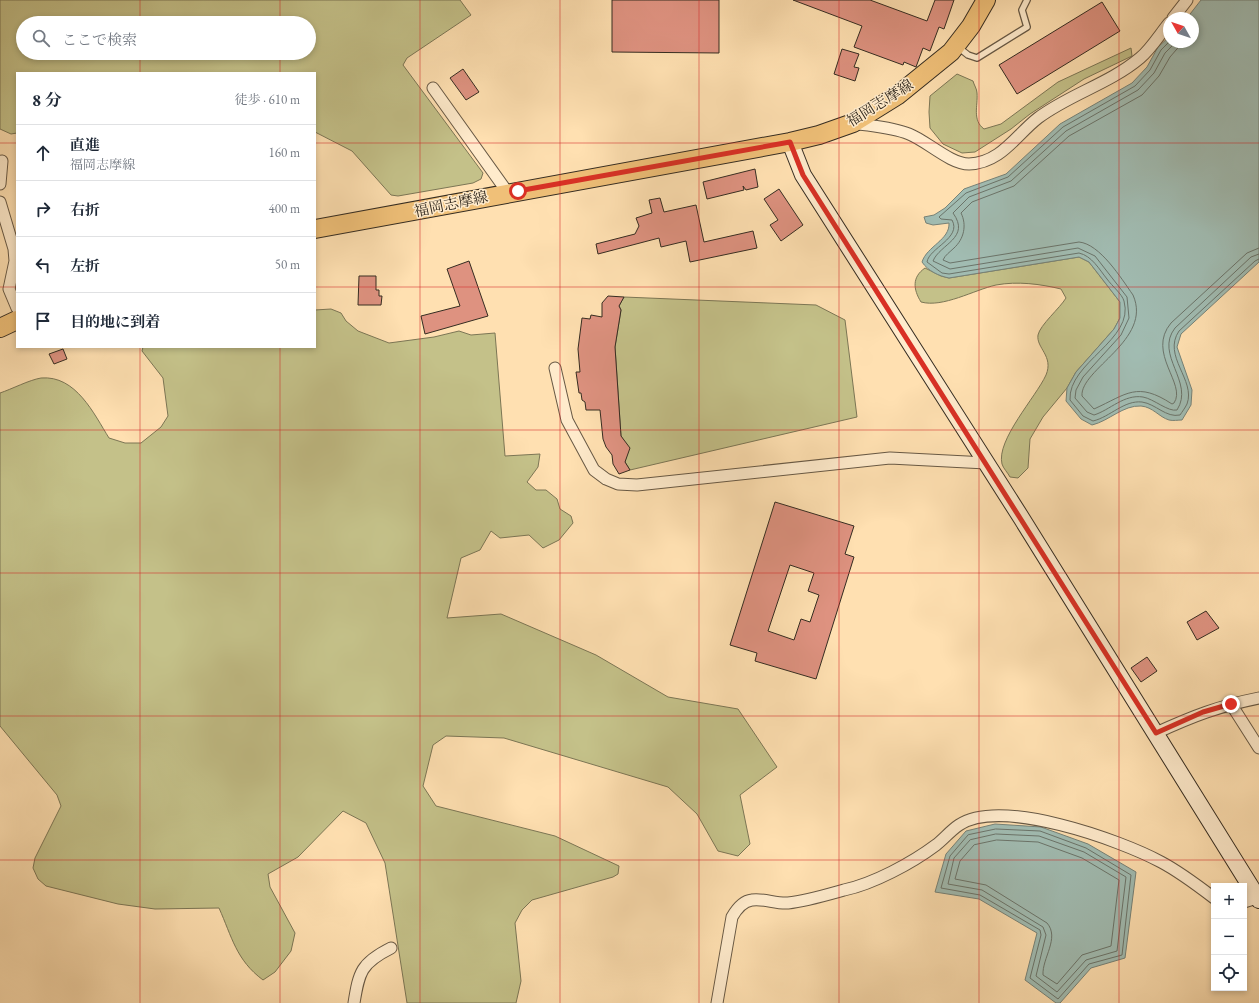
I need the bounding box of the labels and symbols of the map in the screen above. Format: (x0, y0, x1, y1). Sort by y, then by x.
north arrow (1163, 12, 1199, 48)
street label: 福岡志摩線 (843, 75, 917, 131)
route start (509, 182, 527, 200)
street label: 福岡志摩線 (412, 186, 490, 221)
route end (1222, 695, 1240, 713)

